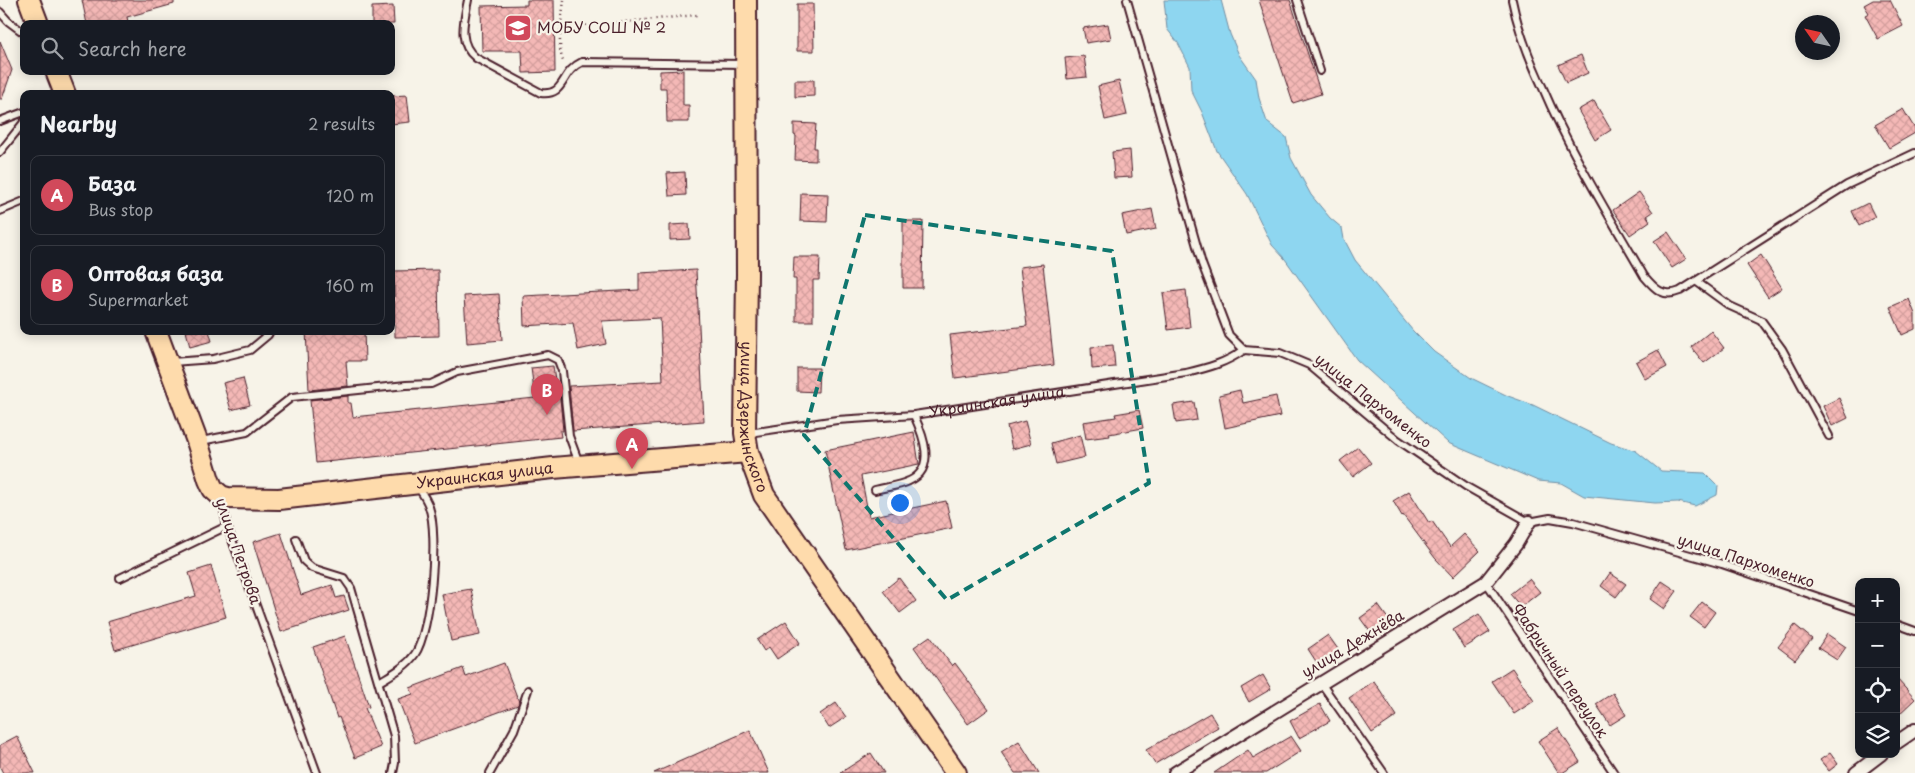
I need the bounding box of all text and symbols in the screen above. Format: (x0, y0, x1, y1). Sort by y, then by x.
school or university icon: МОБУ СОШ № 2 (503, 13, 533, 43)
place label: МОБУ СОШ № 2 (537, 15, 666, 38)
north arrow (1795, 15, 1840, 60)
search box (20, 20, 395, 75)
icon: search (38, 34, 66, 62)
text: Search here (78, 34, 187, 62)
text: Nearby (40, 107, 117, 139)
text: 2 results (308, 111, 375, 135)
text: База (88, 169, 136, 197)
text: A (51, 183, 63, 207)
text: 120 m (327, 183, 374, 207)
text: Bus stop (88, 197, 153, 221)
text: Оптовая база (88, 259, 224, 287)
text: B (52, 273, 62, 297)
text: 160 m (326, 273, 374, 297)
text: Supermarket (88, 287, 188, 311)
street label: улица Дзержинского (735, 341, 775, 495)
street label: улица Пархоменко (1311, 347, 1437, 453)
pin: B (531, 374, 563, 415)
street label: Украинская улица (927, 379, 1067, 423)
pin: A (616, 428, 648, 469)
street label: Украинская улица (415, 455, 555, 493)
your location (887, 490, 913, 516)
street label: улица Петрова (210, 494, 269, 607)
street label: улица Пархоменко (1675, 527, 1818, 593)
map controls (1855, 578, 1900, 758)
button: + (1855, 578, 1900, 623)
street label: Фабричный переулок (1508, 598, 1615, 742)
street label: улица Дежнёва (1297, 603, 1408, 682)
button: − (1855, 623, 1900, 668)
button: locate (1855, 668, 1900, 713)
button: layers (1855, 713, 1900, 758)

